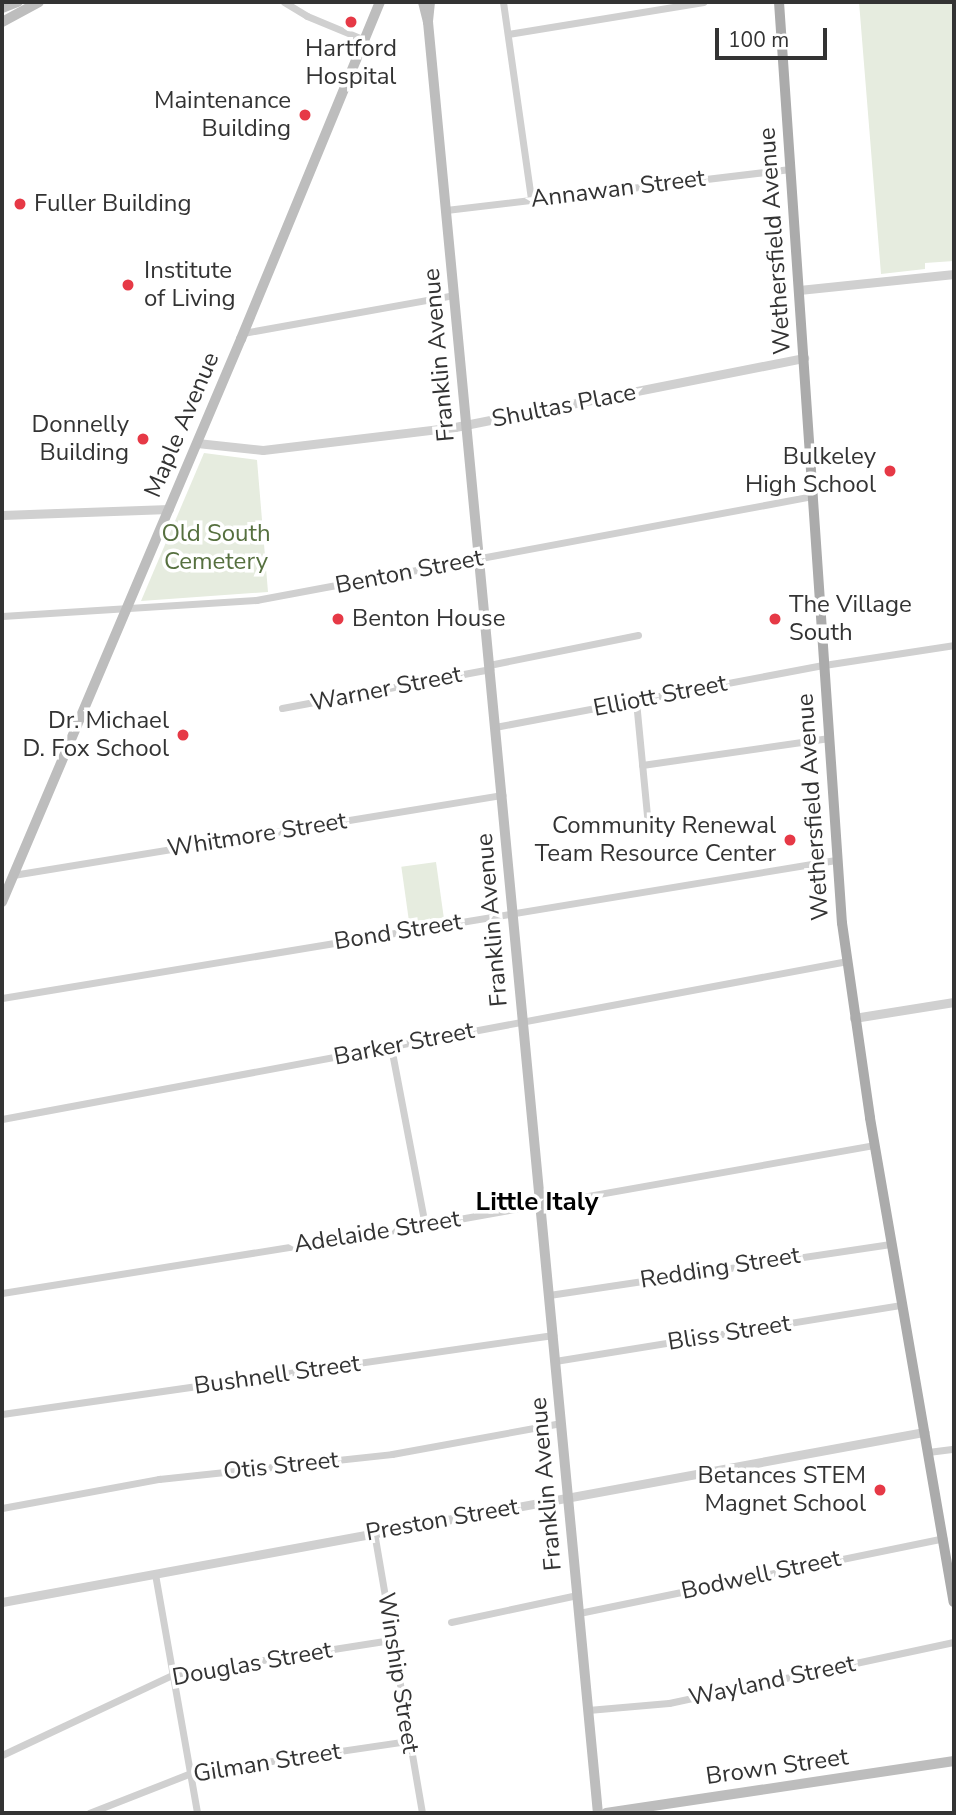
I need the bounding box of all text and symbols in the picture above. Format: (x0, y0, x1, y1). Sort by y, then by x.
marker: Hartford Hospital (341, 12, 361, 32)
scale bar (718, 14, 830, 58)
text: 100 m (728, 26, 789, 54)
place label: Hartford Hospital (305, 35, 397, 91)
place label: Maintenance Building (154, 87, 291, 143)
marker: Maintenance Building (297, 107, 313, 123)
street label: Wethersfield Avenue (753, 126, 797, 356)
street label: Annawan Street (529, 164, 707, 214)
place label: Fuller Building (34, 190, 191, 218)
marker: Fuller Building (12, 196, 28, 212)
place label: Institute of Living (144, 257, 236, 313)
street label: Franklin Avenue (417, 267, 461, 443)
marker: Institute of Living (118, 275, 138, 295)
street label: Maple Avenue (138, 348, 226, 502)
street label: Shultas Place (489, 378, 639, 434)
place label: Donnelly Building (32, 411, 129, 467)
marker: Donnelly Building (135, 431, 151, 447)
place label: Bulkeley High School (745, 443, 876, 499)
marker: Bulkeley High School (882, 463, 898, 479)
park label: Old South Cemetery (161, 520, 271, 576)
street label: Benton Street (333, 544, 485, 600)
place label: The Village South (789, 591, 912, 647)
place label: Benton House (352, 605, 505, 633)
marker: Benton House (330, 611, 346, 627)
marker: The Village South (767, 611, 783, 627)
street label: Warner Street (308, 660, 464, 718)
street label: Elliott Street (591, 669, 729, 723)
street label: Wethersfield Avenue (791, 692, 835, 922)
place label: Dr. Michael D. Fox School (23, 707, 169, 763)
marker: Dr. Michael D. Fox School (175, 727, 191, 743)
street label: Whitmore Street (165, 807, 349, 863)
place label: Community Renewal Team Resource Center (535, 812, 776, 868)
street label: Franklin Avenue (470, 832, 514, 1008)
marker: Community Renewal Team Resource Center (782, 832, 798, 848)
street label: Bond Street (332, 908, 464, 956)
street label: Barker Street (331, 1016, 477, 1072)
district label: Little Italy (476, 1186, 598, 1218)
street label: Adelaide Street (292, 1205, 462, 1259)
street label: Redding Street (638, 1241, 802, 1295)
street label: Bliss Street (666, 1309, 792, 1357)
street label: Bushnell Street (192, 1349, 362, 1401)
street label: Franklin Avenue (524, 1396, 568, 1572)
street label: Otis Street (222, 1446, 340, 1486)
place label: Betances STEM Magnet School (698, 1462, 866, 1518)
marker: Betances STEM Magnet School (872, 1482, 888, 1498)
street label: Preston Street (363, 1492, 521, 1548)
street label: Bodwell Street (679, 1544, 843, 1606)
street label: Winship Street (371, 1591, 425, 1755)
street label: Douglas Street (170, 1636, 334, 1692)
street label: Wayland Street (686, 1649, 858, 1713)
street label: Gilman Street (191, 1737, 343, 1789)
street label: Brown Street (704, 1743, 850, 1791)

